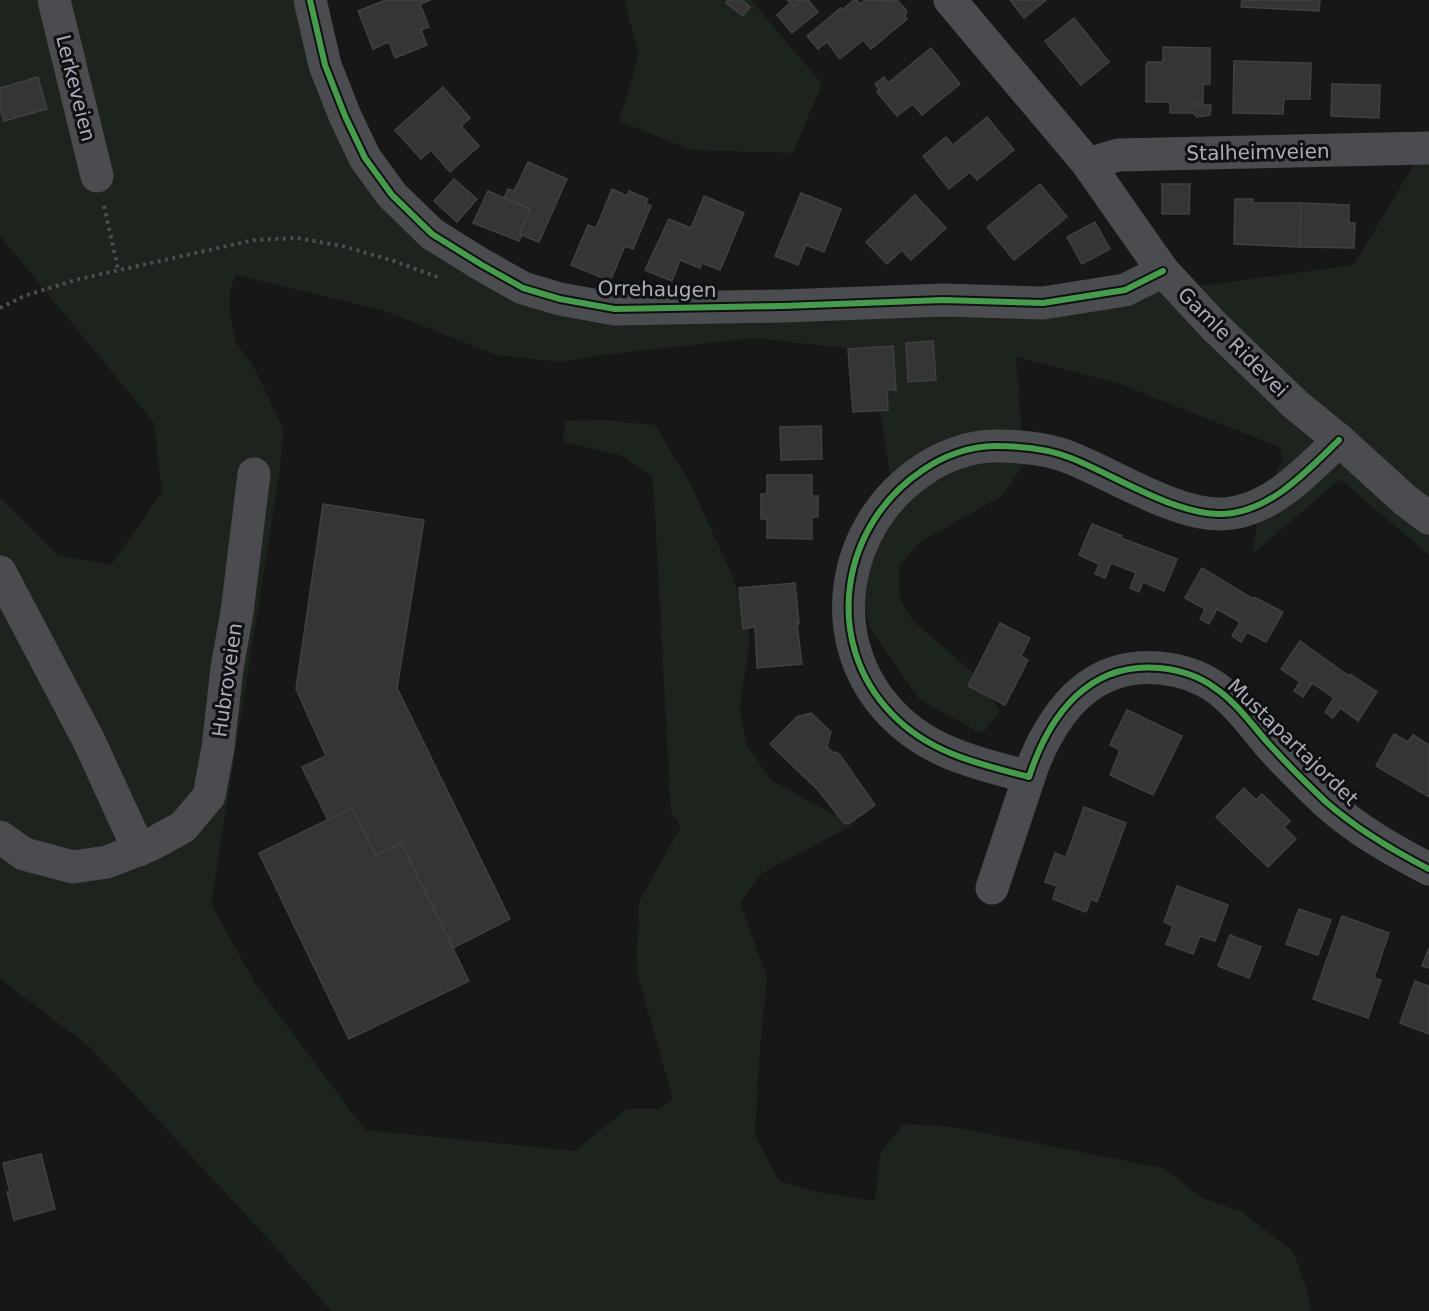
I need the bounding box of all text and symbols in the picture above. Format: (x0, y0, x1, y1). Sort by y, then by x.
street label: Lerkeveien (51, 32, 101, 144)
street label: Stalheimveien (1186, 139, 1330, 165)
street label: Orrehaugen (597, 276, 717, 302)
street label: Gamle Ridevei (1173, 282, 1293, 402)
street label: Hubroveien (207, 621, 247, 739)
street label: Mustapartajordet (1223, 674, 1363, 811)

